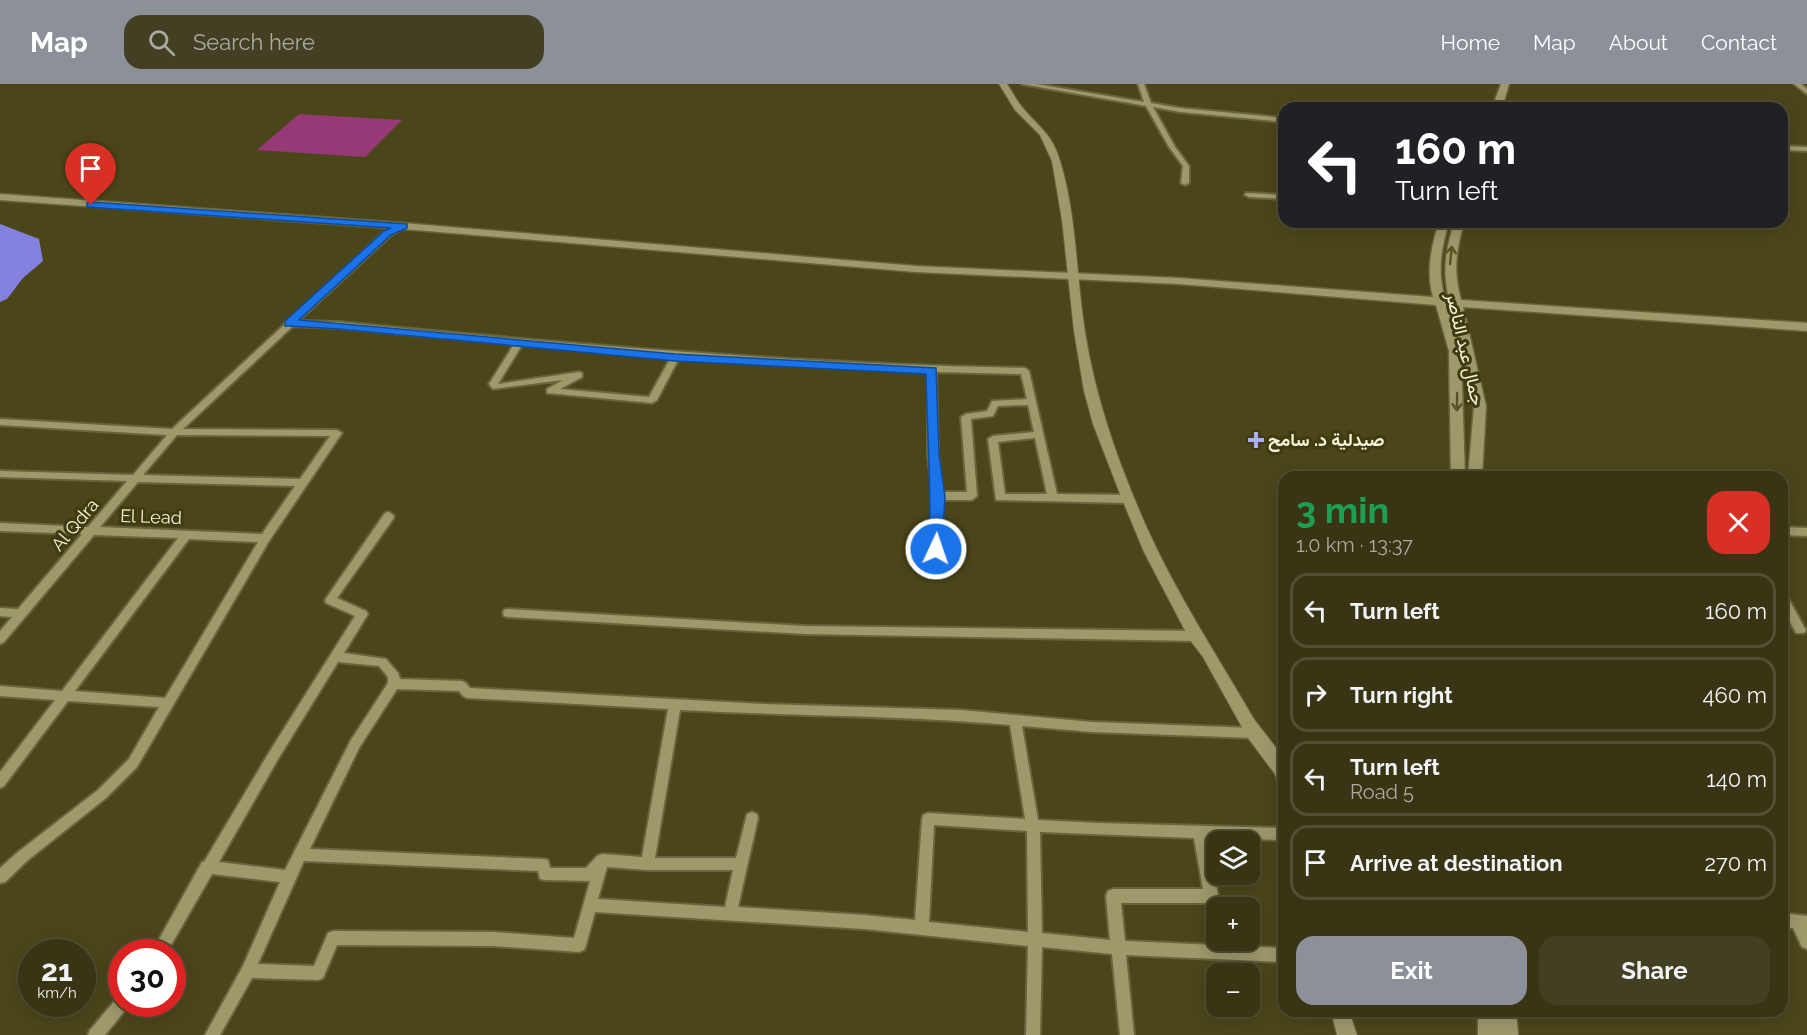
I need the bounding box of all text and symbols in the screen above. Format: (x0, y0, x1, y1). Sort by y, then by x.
search box (124, 15, 544, 69)
text: Map (30, 26, 88, 59)
icon: search (145, 26, 178, 59)
text: Search here (193, 29, 315, 55)
text: Home (1441, 30, 1500, 55)
text: Map (1533, 30, 1576, 55)
text: About (1609, 30, 1668, 55)
text: Contact (1701, 30, 1777, 55)
text: 160 m (1395, 125, 1516, 174)
icon: left (1296, 126, 1374, 204)
pin (65, 143, 116, 205)
icon: arrive (74, 152, 107, 185)
text: Turn left (1395, 175, 1498, 206)
one-way arrow (1446, 245, 1457, 265)
street label: جمال عبد الناصر (1441, 289, 1489, 408)
one-way arrow (1451, 392, 1463, 412)
place label: صيدلية د. سامح (1268, 429, 1384, 452)
marker: صيدلية د. سامح (1249, 433, 1263, 447)
text: 3 min (1296, 489, 1389, 531)
button: close (1707, 491, 1770, 554)
street label: Al Qdra (47, 494, 103, 555)
street label: El Lead (120, 505, 182, 528)
position arrow (904, 517, 968, 581)
text: 1.0 km · 13:37 (1296, 533, 1413, 557)
icon: left (1299, 594, 1332, 627)
text: Turn left (1350, 598, 1440, 624)
text: 160 m (1705, 598, 1767, 624)
icon: right (1299, 678, 1332, 711)
text: Turn right (1350, 682, 1453, 708)
text: 460 m (1702, 682, 1767, 708)
text: Turn left (1350, 754, 1440, 780)
icon: left (1299, 762, 1332, 795)
text: 140 m (1706, 766, 1767, 792)
text: Road 5 (1350, 780, 1414, 804)
map controls (1206, 831, 1260, 1017)
button: layers (1206, 831, 1260, 885)
icon: arrive (1299, 846, 1332, 879)
text: Arrive at destination (1350, 850, 1563, 876)
text: 270 m (1705, 850, 1767, 876)
button: + (1206, 897, 1260, 951)
button: Exit (1296, 936, 1527, 1005)
button: Share (1539, 936, 1770, 1005)
speed limit sign: 30 (108, 939, 186, 1017)
text: 21 (41, 953, 73, 988)
button: − (1206, 963, 1260, 1017)
text: km/h (37, 984, 77, 1002)

